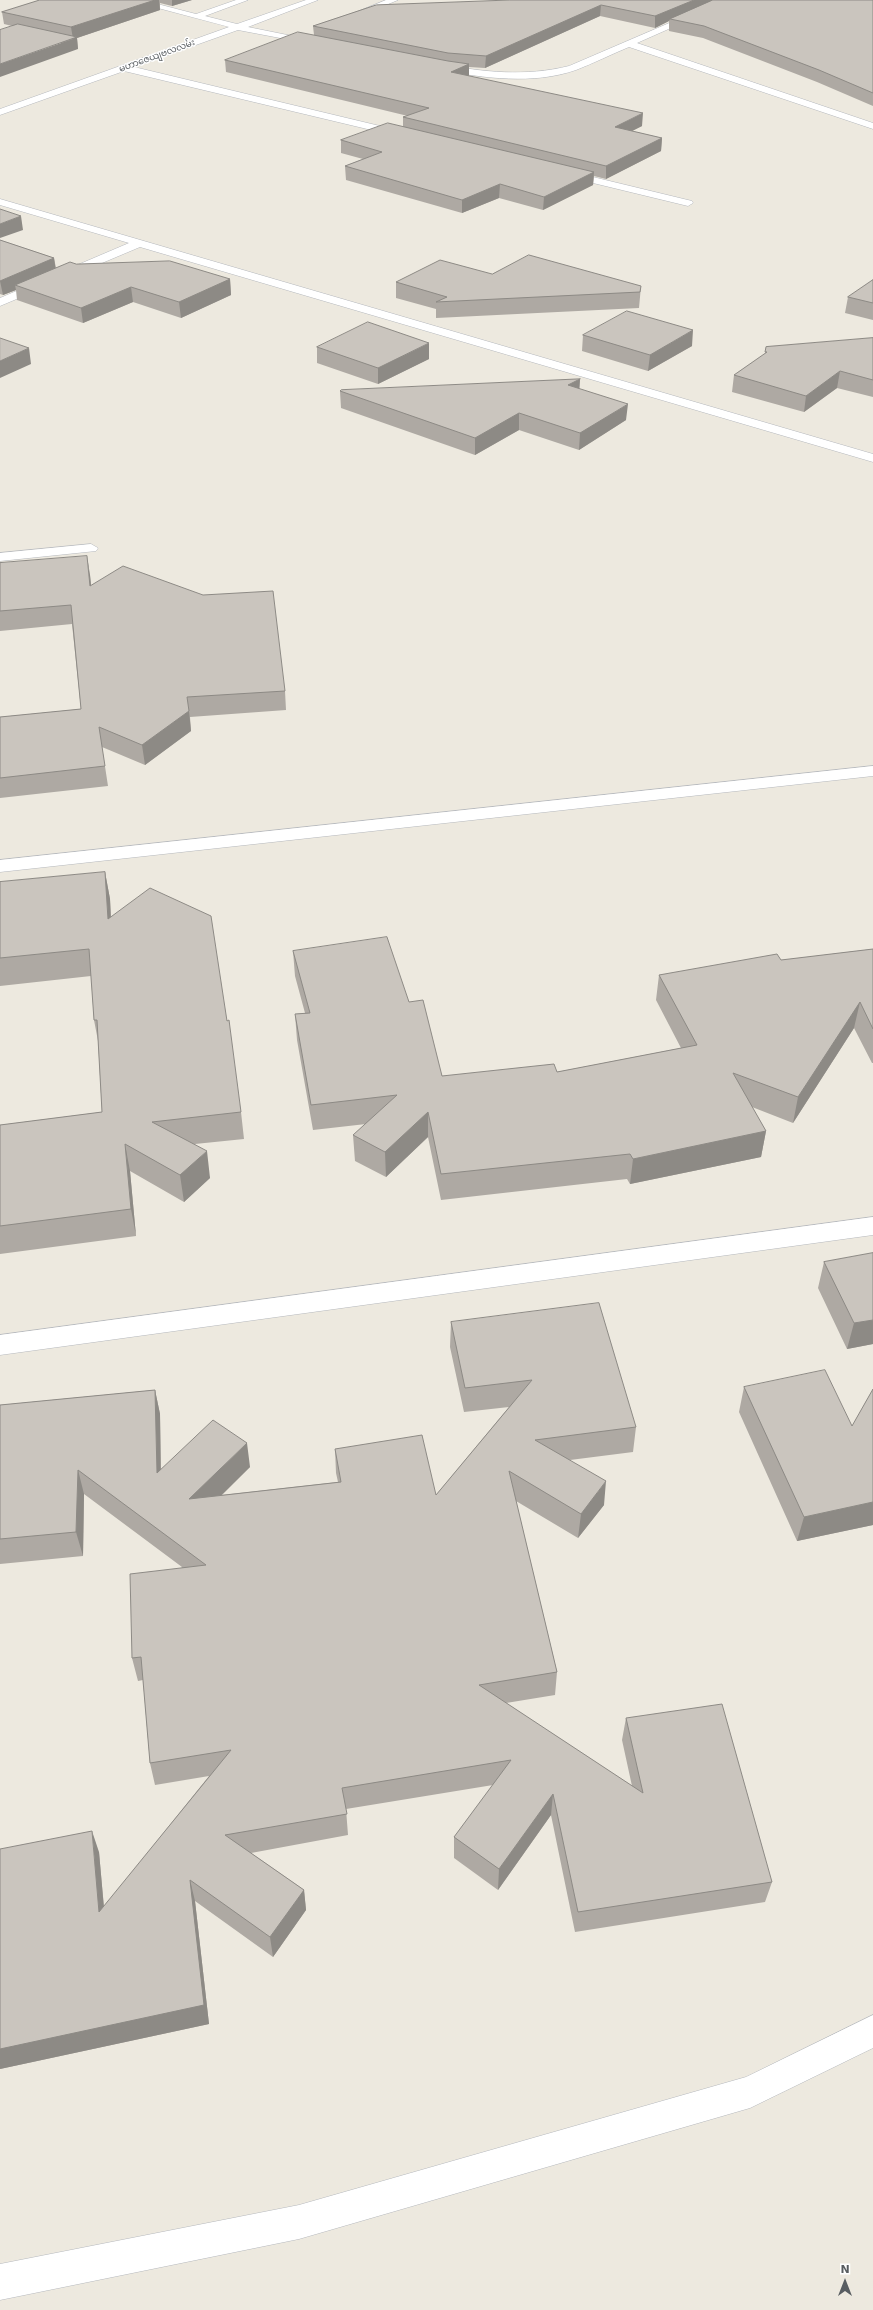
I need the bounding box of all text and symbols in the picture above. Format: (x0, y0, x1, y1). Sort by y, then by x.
street label: မဟာဇေယျဗလလမ်း (118, 37, 196, 75)
north arrow (825, 2262, 865, 2302)
text: N (840, 2263, 850, 2276)

